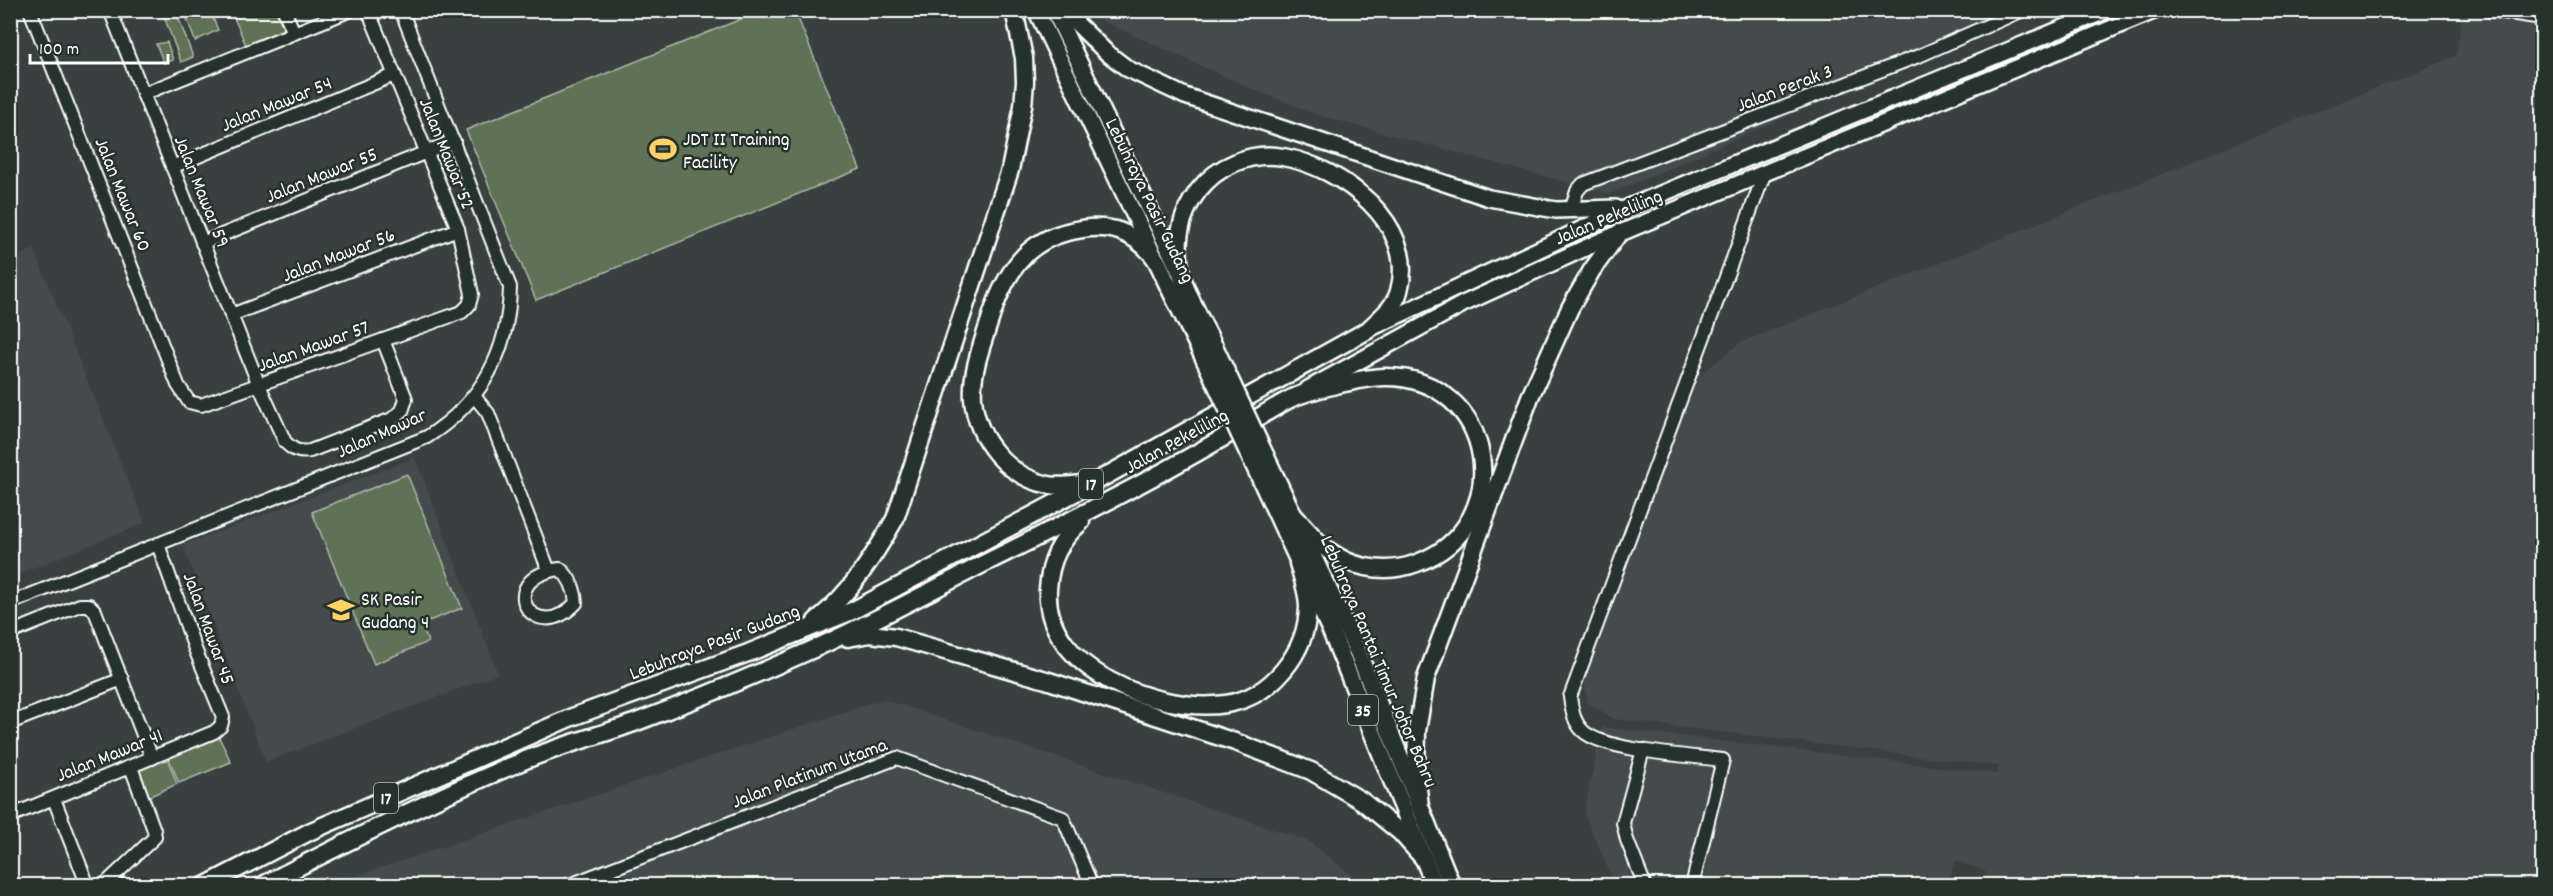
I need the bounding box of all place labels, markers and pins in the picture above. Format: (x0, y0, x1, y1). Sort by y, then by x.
place label: JDT II Training Facility (683, 127, 790, 178)
sports icon: JDT II Training Facility (648, 134, 678, 164)
place label: SK Pasir Gudang 4 (361, 587, 429, 638)
school or university icon: SK Pasir Gudang 4 (326, 595, 356, 625)

